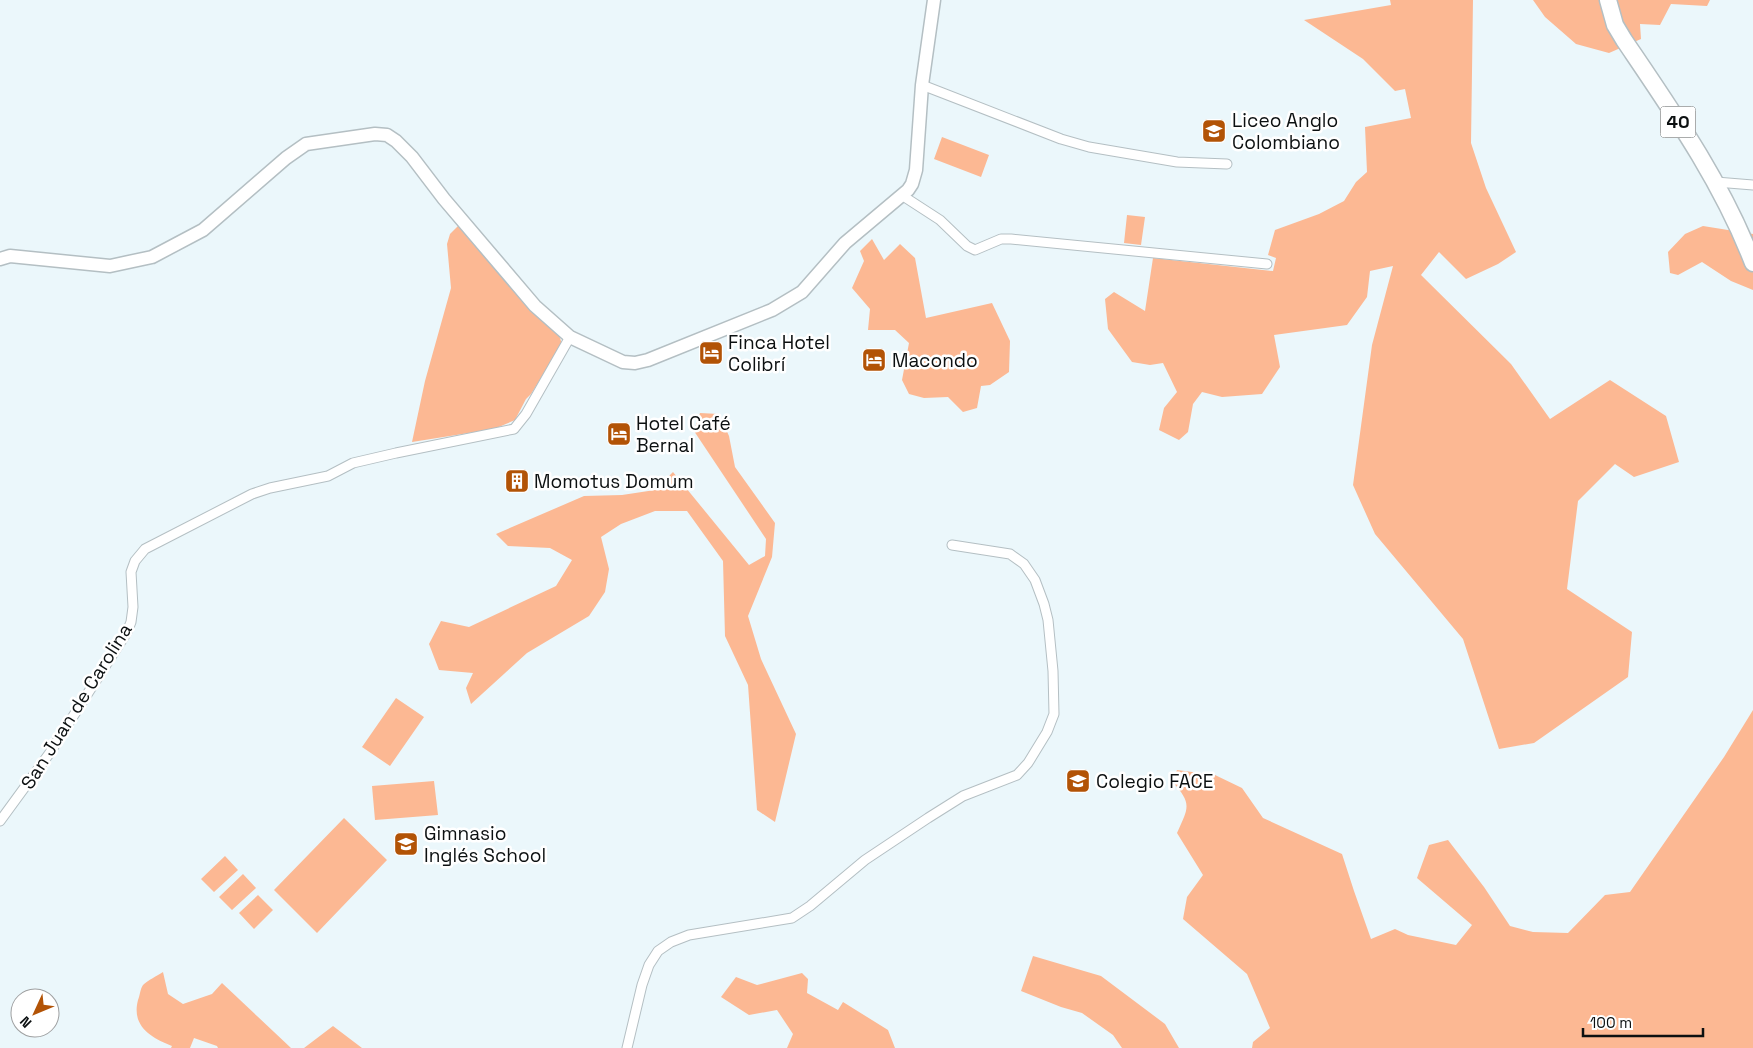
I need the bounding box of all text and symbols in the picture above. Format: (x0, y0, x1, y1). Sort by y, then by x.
road number: 40 (1660, 106, 1696, 138)
place label: Liceo Anglo Colombiano (1232, 108, 1340, 155)
school or university icon: Liceo Anglo Colombiano (1201, 118, 1227, 144)
place label: Finca Hotel Colibrí (728, 330, 830, 377)
hotel icon: Finca Hotel Colibrí (698, 340, 724, 366)
hotel icon: Macondo (861, 347, 887, 373)
place label: Macondo (892, 348, 978, 373)
place label: Hotel Café Bernal (636, 411, 731, 458)
hotel icon: Hotel Café Bernal (606, 421, 632, 447)
building icon: Momotus Domum (504, 468, 530, 494)
place label: Momotus Domum (534, 469, 694, 494)
street label: San Juan de Carolina (15, 619, 138, 794)
school or university icon: Colegio FACE (1065, 768, 1091, 794)
place label: Colegio FACE (1096, 769, 1213, 794)
place label: Gimnasio Inglés School (424, 821, 546, 868)
school or university icon: Gimnasio Inglés School (393, 831, 419, 857)
north arrow (10, 988, 60, 1038)
scale bar (1583, 1006, 1703, 1038)
text: N (16, 1012, 35, 1032)
text: 100 m (1590, 1013, 1632, 1032)

